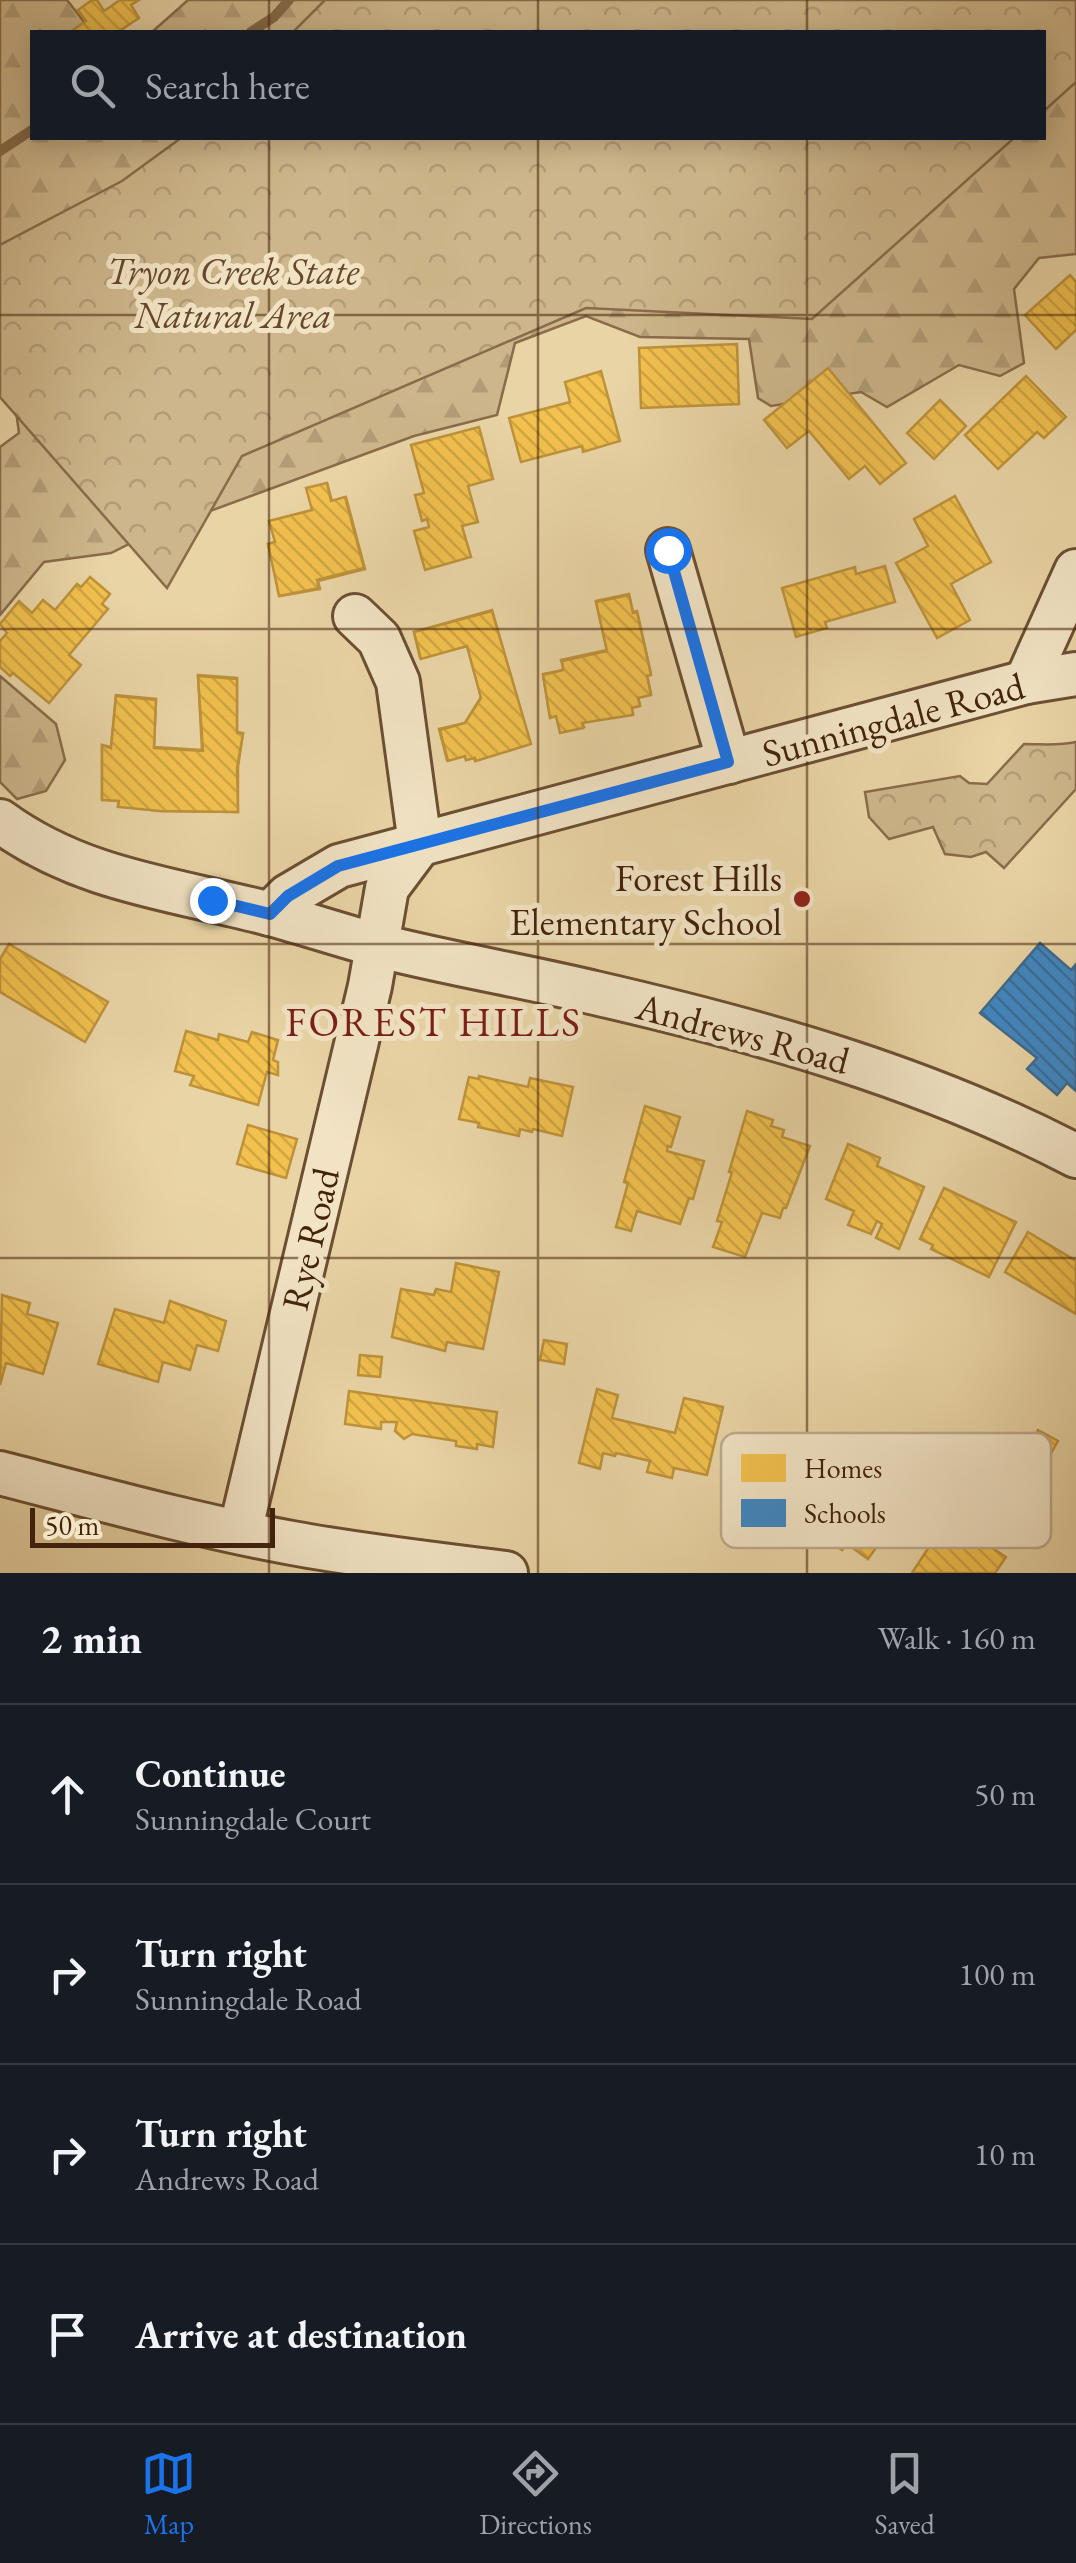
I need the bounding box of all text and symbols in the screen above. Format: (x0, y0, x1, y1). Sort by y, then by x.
search box (30, 30, 1046, 140)
icon: search (65, 58, 120, 113)
text: Search here (145, 61, 310, 110)
park label: Tryon Creek State Natural Area (107, 246, 360, 339)
route start (646, 528, 692, 574)
street label: Sunningdale Road (757, 660, 1030, 778)
place label: Forest Hills Elementary School (509, 853, 782, 946)
route end (190, 878, 236, 924)
marker: Forest Hills Elementary School (791, 888, 813, 910)
street label: Andrews Road (630, 981, 856, 1085)
district label: FOREST HILLS (286, 996, 582, 1048)
street label: Rye Road (270, 1162, 350, 1315)
legend (721, 1433, 1051, 1548)
text: Homes (804, 1450, 882, 1486)
text: Schools (804, 1495, 886, 1531)
scale bar (30, 1503, 275, 1548)
text: 50 m (45, 1507, 99, 1543)
text: 2 min (40, 1611, 142, 1666)
text: Walk · 160 m (878, 1617, 1036, 1659)
text: Continue (135, 1749, 286, 1798)
icon: ahead (40, 1767, 95, 1822)
text: 50 m (974, 1773, 1036, 1815)
text: Sunningdale Court (135, 1798, 371, 1840)
text: Turn right (135, 1929, 307, 1978)
icon: right (40, 1947, 95, 2002)
text: 100 m (959, 1953, 1036, 1995)
text: Sunningdale Road (135, 1978, 362, 2020)
text: Turn right (135, 2109, 307, 2158)
icon: right (40, 2127, 95, 2182)
text: 10 m (974, 2133, 1036, 2175)
text: Andrews Road (135, 2158, 319, 2200)
icon: arrive (40, 2307, 95, 2362)
text: Arrive at destination (135, 2310, 467, 2359)
tab: Map (141, 2446, 196, 2542)
tab: Directions (479, 2446, 592, 2542)
tab: Saved (875, 2446, 935, 2542)

